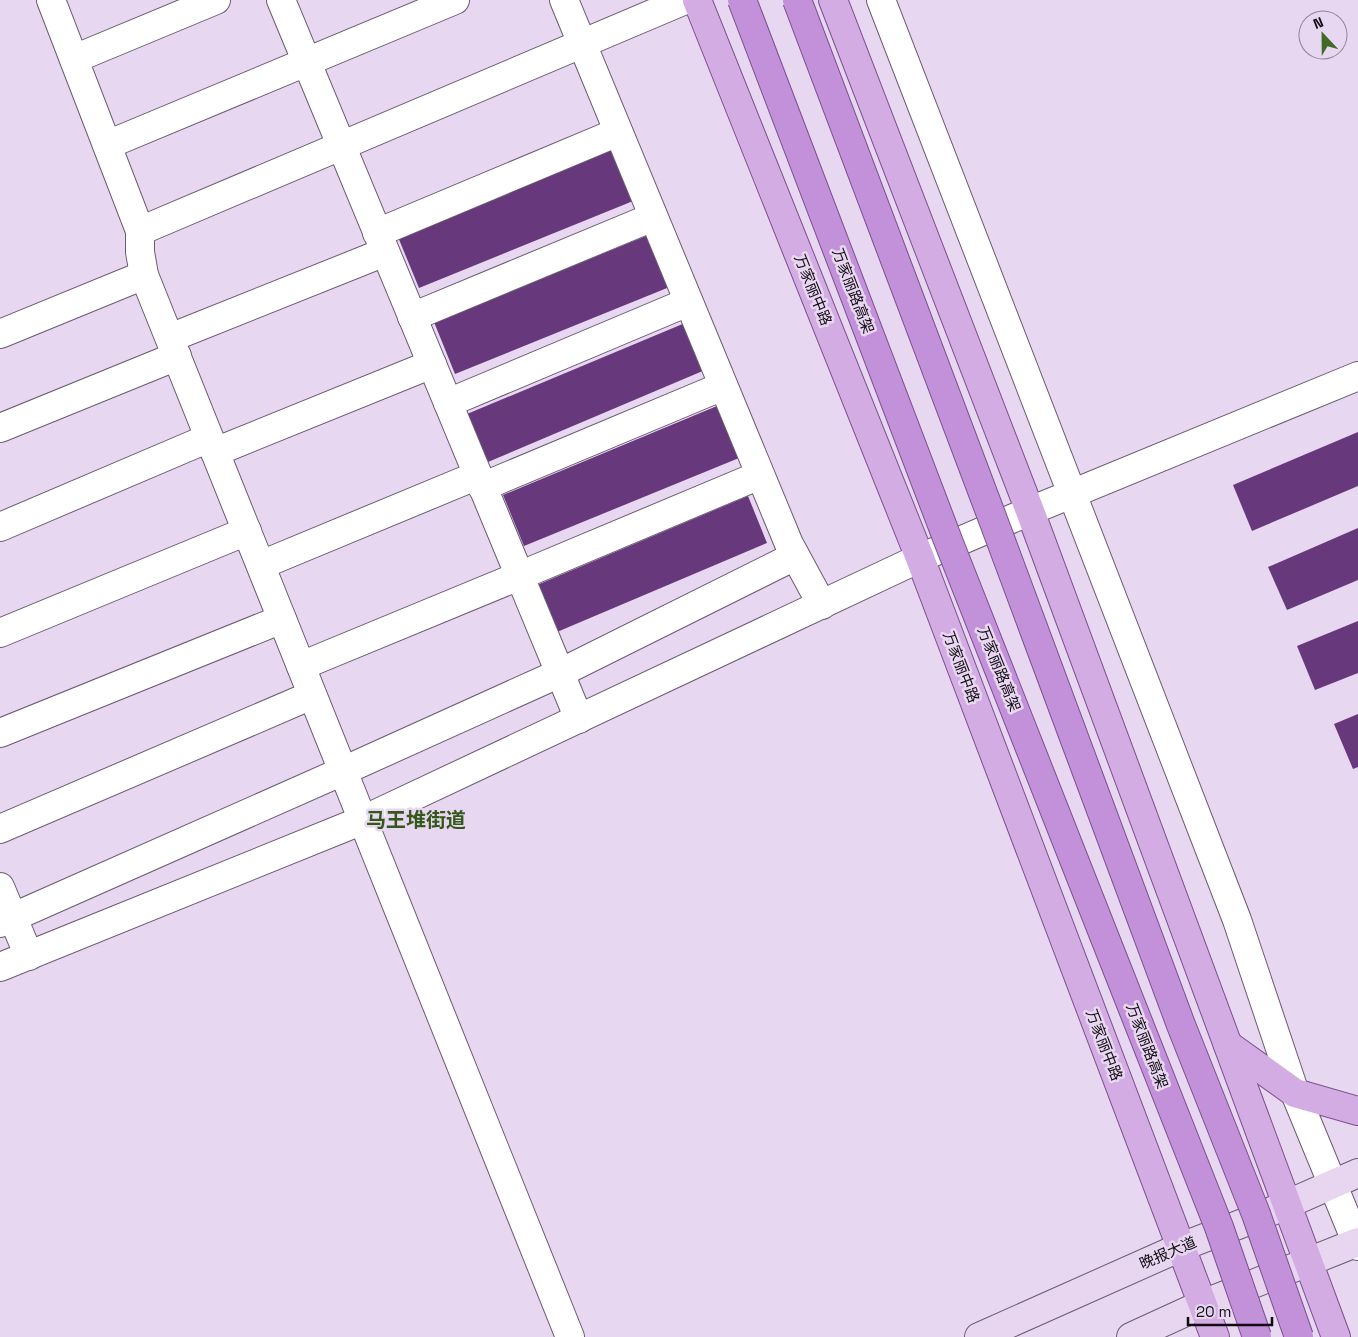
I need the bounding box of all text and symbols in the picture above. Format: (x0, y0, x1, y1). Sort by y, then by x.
north arrow (1298, 10, 1348, 60)
text: N (1310, 13, 1326, 33)
street label: 万家丽路高架 (828, 245, 878, 336)
street label: 万家丽中路 (791, 251, 836, 328)
street label: 万家丽路高架 (974, 624, 1025, 714)
street label: 万家丽中路 (939, 628, 984, 705)
district label: 马王堆街道 (366, 807, 466, 833)
street label: 万家丽路高架 (1122, 1000, 1172, 1091)
street label: 万家丽中路 (1082, 1006, 1127, 1083)
street label: 晚报大道 (1136, 1232, 1199, 1273)
scale bar (1188, 1294, 1272, 1326)
text: 20 m (1196, 1302, 1231, 1321)

